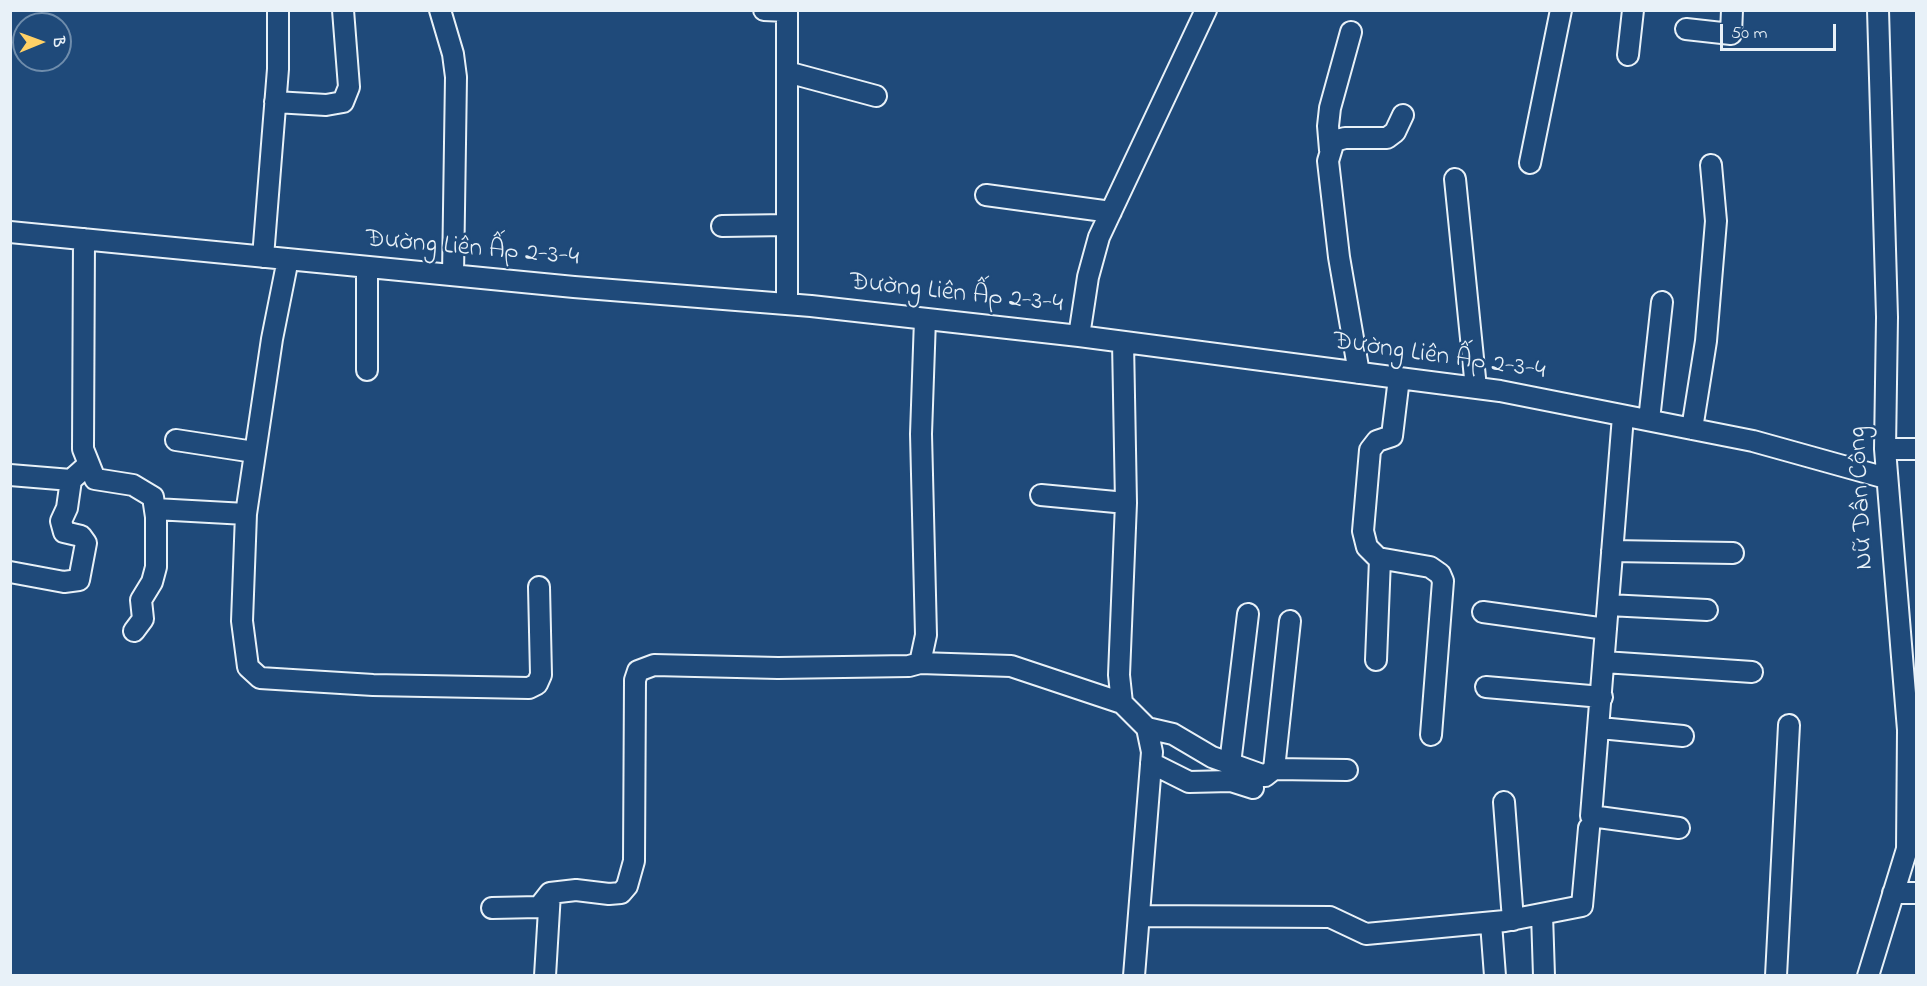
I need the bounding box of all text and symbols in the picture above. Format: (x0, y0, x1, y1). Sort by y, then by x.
north arrow (12, 12, 72, 72)
scale bar (1723, 12, 1838, 50)
text: 50 m (1731, 21, 1768, 47)
text: B (46, 36, 70, 47)
street label: Đường Liên Ấp 2-3-4 (364, 225, 580, 275)
street label: Đường Liên Ấp 2-3-4 (848, 268, 1064, 322)
street label: Đường Liên Ấp 2-3-4 (1331, 328, 1547, 388)
street label: Nữ Dân Công (1844, 425, 1882, 571)

